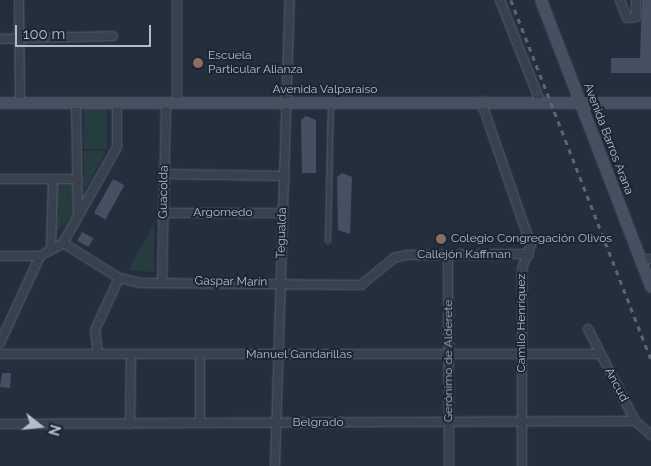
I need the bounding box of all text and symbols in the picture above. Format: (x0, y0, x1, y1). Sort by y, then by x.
scale bar (18, 15, 154, 47)
text: 100 m (23, 25, 65, 43)
place label: Escuela Particular Alianza (208, 49, 304, 77)
marker: Escuela Particular Alianza (192, 57, 204, 69)
street label: Avenida Barros Arana (580, 81, 636, 197)
street label: Avenida Valparaíso (272, 83, 378, 97)
street label: Guacolda (156, 165, 172, 219)
street label: Argomedo (193, 206, 253, 220)
street label: Tegualda (274, 207, 290, 259)
place label: Colegio Congregación Olivos (451, 232, 612, 246)
marker: Colegio Congregación Olivos (435, 233, 447, 245)
street label: Callejón Kaffman (417, 248, 511, 262)
street label: Gaspar Marín (194, 274, 268, 290)
street label: Camilo Henríquez (515, 274, 529, 372)
street label: Gerónimo de Alderete (442, 299, 456, 423)
street label: Manuel Gandarillas (246, 348, 352, 362)
street label: Ancud (601, 366, 631, 404)
north arrow (15, 401, 65, 451)
street label: Belgrado (292, 416, 344, 430)
text: N (45, 423, 64, 437)

